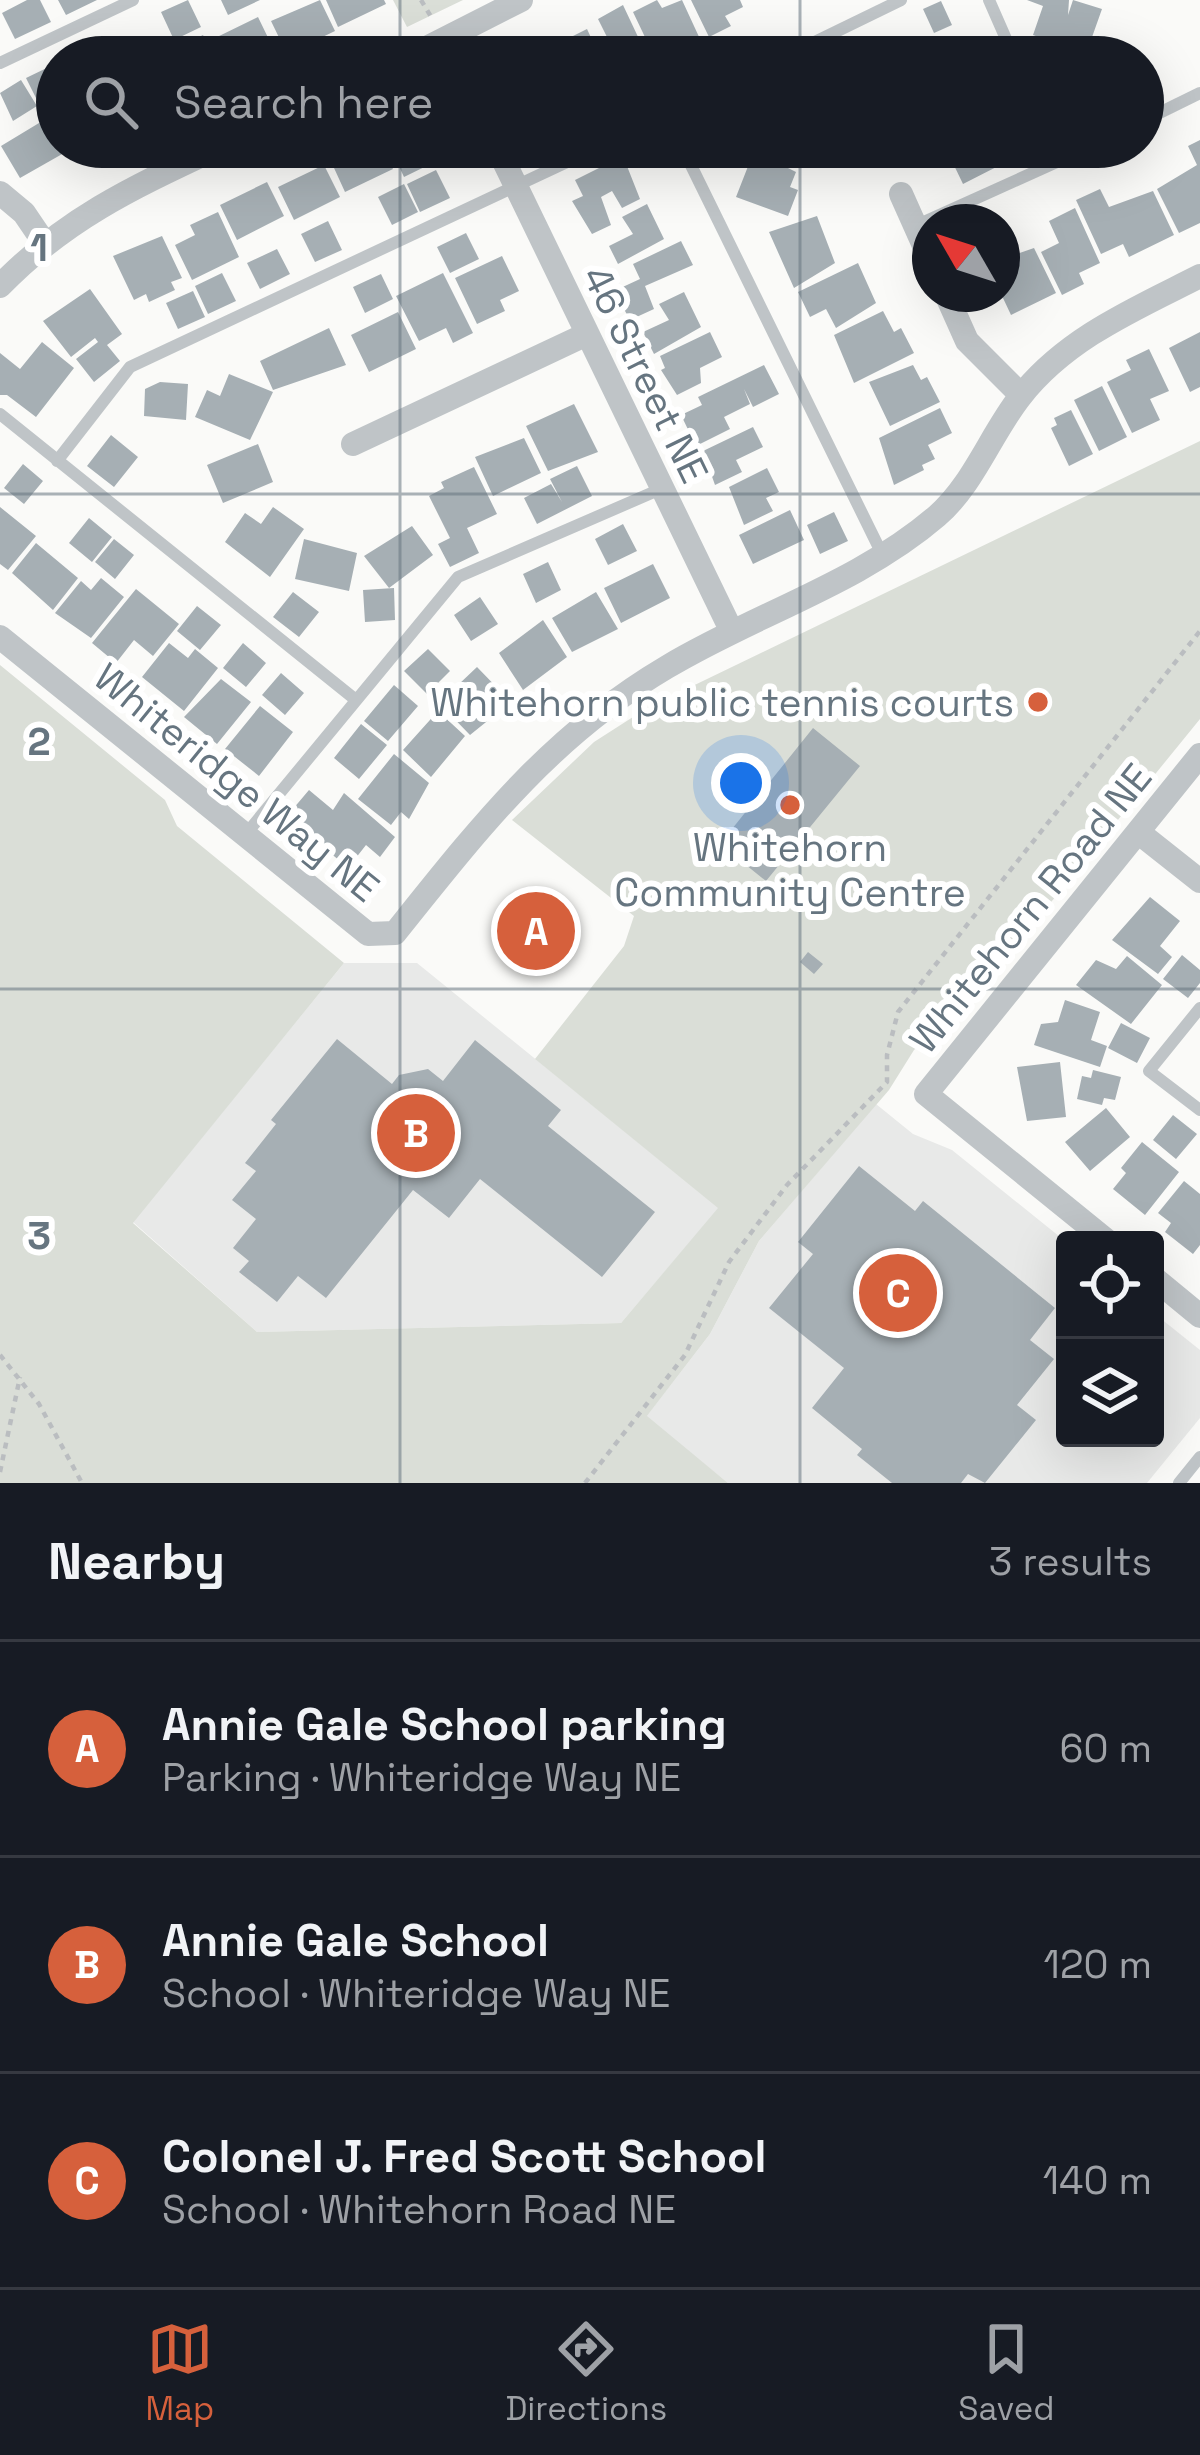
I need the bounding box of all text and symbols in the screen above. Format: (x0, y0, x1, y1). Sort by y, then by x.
search box (36, 36, 1164, 168)
icon: search (78, 69, 144, 135)
text: Search here (174, 74, 433, 131)
north arrow (912, 204, 1020, 312)
text: 1 (30, 223, 48, 272)
street label: 46 Street NE (572, 258, 719, 491)
street label: Whiteridge Way NE (84, 652, 389, 912)
place label: Whitehorn public tennis courts (430, 678, 1014, 727)
marker: Whitehorn public tennis courts (1025, 689, 1051, 715)
text: 2 (27, 717, 51, 766)
your location (711, 753, 771, 813)
street label: Whitehorn Road NE (899, 754, 1162, 1063)
marker: Whitehorn Community Centre (777, 792, 803, 818)
place label: Whitehorn Community Centre (614, 823, 966, 917)
pin: A (497, 886, 575, 976)
pin: B (377, 1088, 455, 1178)
text: 3 (27, 1211, 51, 1260)
map controls (1056, 1231, 1164, 1447)
button: locate (1056, 1231, 1164, 1339)
pin: C (859, 1248, 937, 1338)
button: layers (1056, 1339, 1164, 1447)
text: Nearby (48, 1529, 225, 1594)
text: 3 results (989, 1537, 1152, 1586)
text: Annie Gale School parking (162, 1696, 727, 1753)
text: A (75, 1724, 99, 1773)
text: 60 m (1060, 1724, 1152, 1773)
text: Parking · Whiteridge Way NE (162, 1753, 681, 1802)
text: Annie Gale School (162, 1912, 549, 1969)
text: B (74, 1940, 100, 1989)
text: 120 m (1044, 1940, 1152, 1989)
text: School · Whiteridge Way NE (162, 1969, 671, 2018)
text: Colonel J. Fred Scott School (162, 2128, 767, 2185)
text: C (74, 2156, 100, 2205)
text: 140 m (1043, 2156, 1152, 2205)
text: School · Whitehorn Road NE (162, 2185, 676, 2234)
tab: Map (146, 2316, 214, 2430)
tab: Directions (505, 2316, 667, 2430)
tab: Saved (958, 2316, 1054, 2430)

